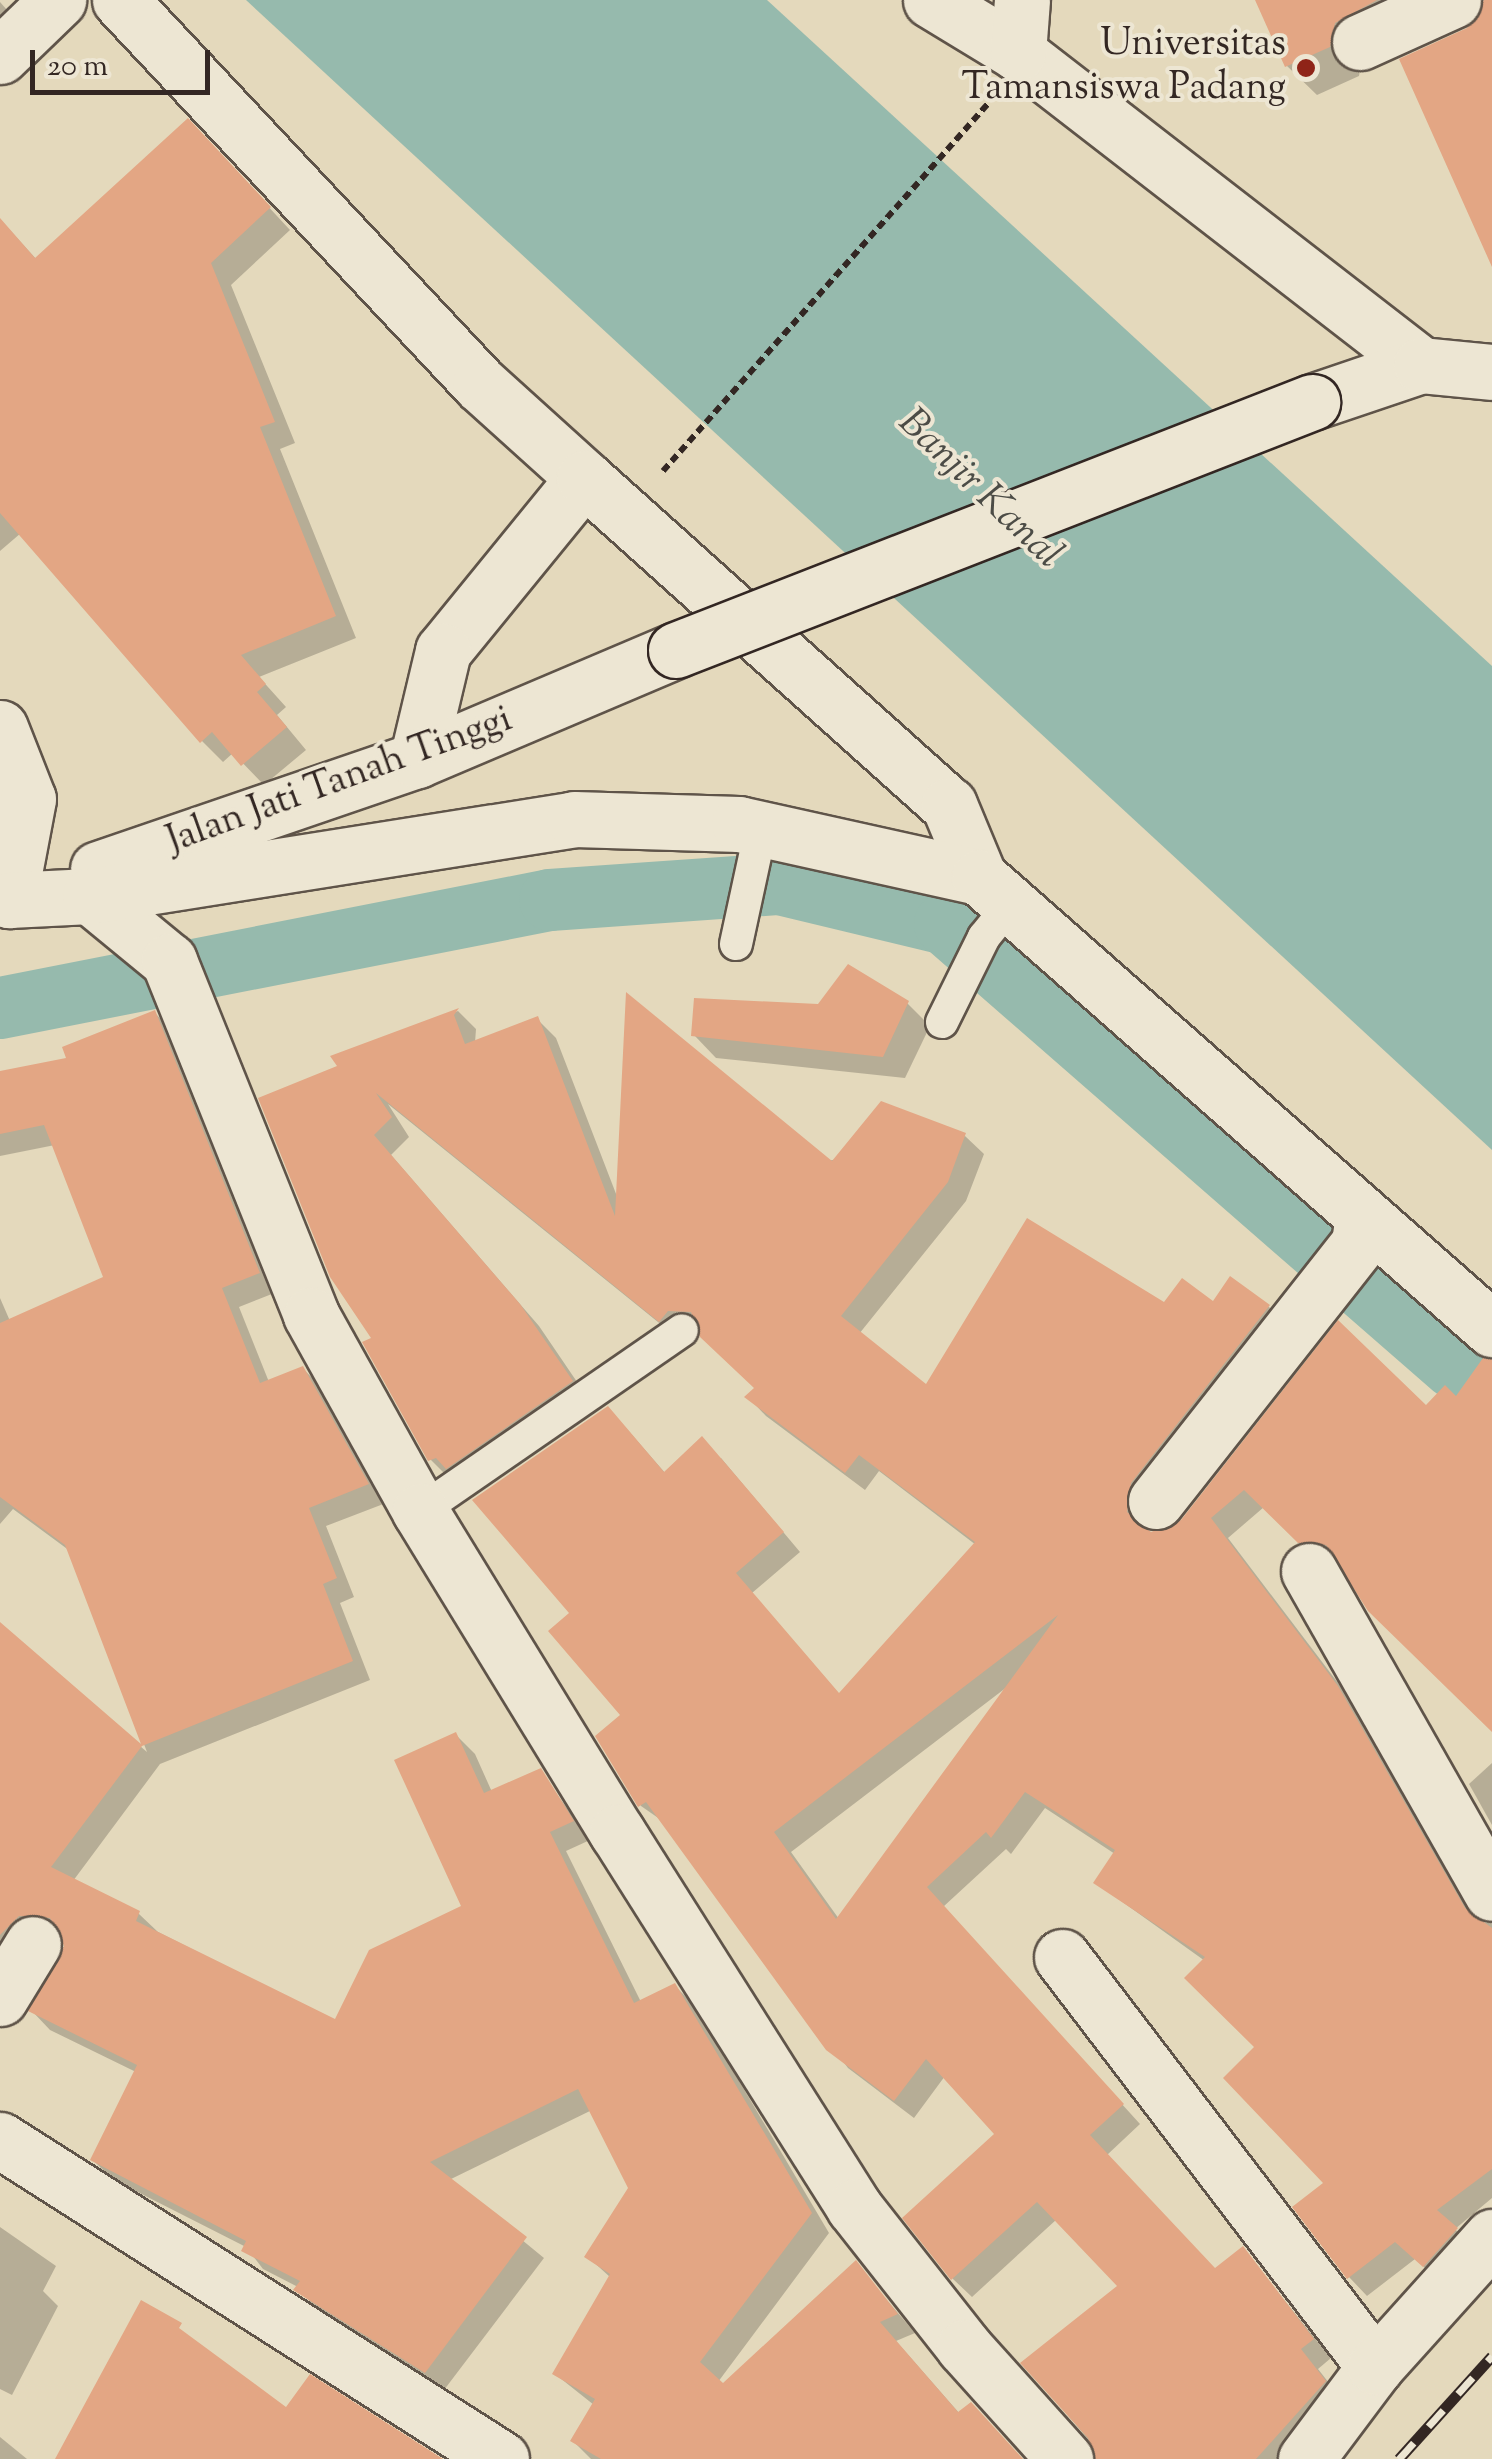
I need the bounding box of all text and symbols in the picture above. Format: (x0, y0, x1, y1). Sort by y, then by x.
place label: Universitas Tamansiswa Padang (962, 23, 1286, 112)
scale bar (35, 30, 215, 92)
text: 20 m (47, 46, 108, 89)
marker: Universitas Tamansiswa Padang (1295, 57, 1317, 79)
water label: Banjir Kanal (887, 400, 1071, 580)
street label: Jalan Jati Tanah Tinggi (161, 698, 519, 866)

